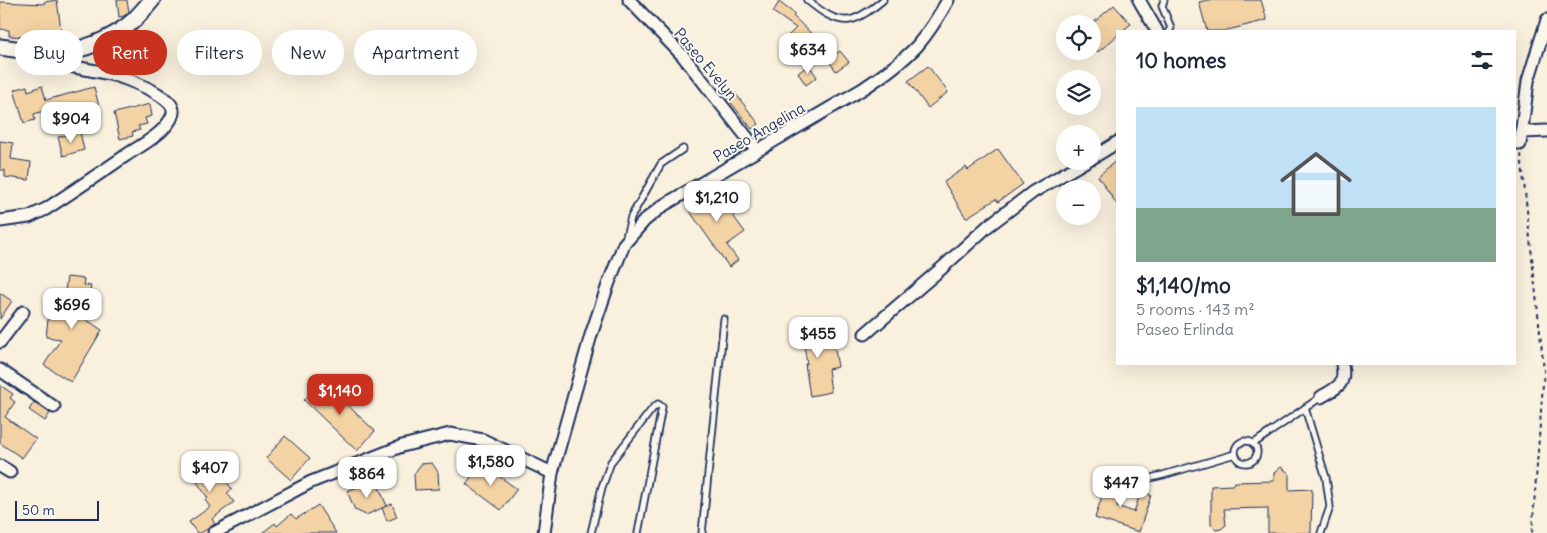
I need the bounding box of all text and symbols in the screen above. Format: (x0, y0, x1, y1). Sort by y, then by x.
map controls (1056, 15, 1101, 225)
button: locate (1056, 15, 1101, 60)
street label: Paseo Evelyn (670, 24, 742, 104)
chip: Buy (15, 30, 83, 75)
chip: Rent (93, 30, 167, 75)
chip: Filters (177, 30, 262, 75)
chip: New (272, 30, 344, 75)
chip: Apartment (354, 30, 477, 75)
pin: $634 (778, 32, 838, 75)
text: $634 (790, 39, 826, 59)
icon: filters (1468, 46, 1496, 74)
text: 10 homes (1136, 47, 1226, 74)
button: layers (1056, 70, 1101, 115)
street label: Paseo Angelina (710, 98, 809, 166)
pin: $904 (41, 102, 101, 144)
text: $904 (52, 108, 90, 128)
button: + (1056, 125, 1101, 170)
icon: home (1271, 139, 1361, 229)
pin: $1,210 (676, 180, 758, 223)
button: − (1056, 180, 1101, 225)
text: $1,210 (695, 187, 739, 207)
text: $1,140/mo (1136, 272, 1231, 299)
pin: $696 (42, 288, 102, 330)
text: $696 (54, 294, 90, 314)
text: 5 rooms · 143 m² (1136, 299, 1254, 319)
pin: $455 (788, 316, 848, 359)
text: Paseo Erlinda (1136, 319, 1234, 339)
text: $455 (800, 323, 836, 343)
pin: $1,140 (299, 374, 381, 416)
text: $1,140 (318, 380, 362, 400)
pin: $1,580 (450, 444, 532, 487)
pin: $407 (180, 450, 240, 493)
text: $1,580 (467, 451, 515, 471)
pin: $864 (337, 456, 397, 499)
text: $407 (192, 457, 228, 477)
text: $864 (349, 463, 385, 483)
pin: $447 (1091, 466, 1151, 508)
text: $447 (1103, 472, 1139, 492)
scale bar (15, 498, 99, 521)
text: 50 m (22, 501, 55, 519)

